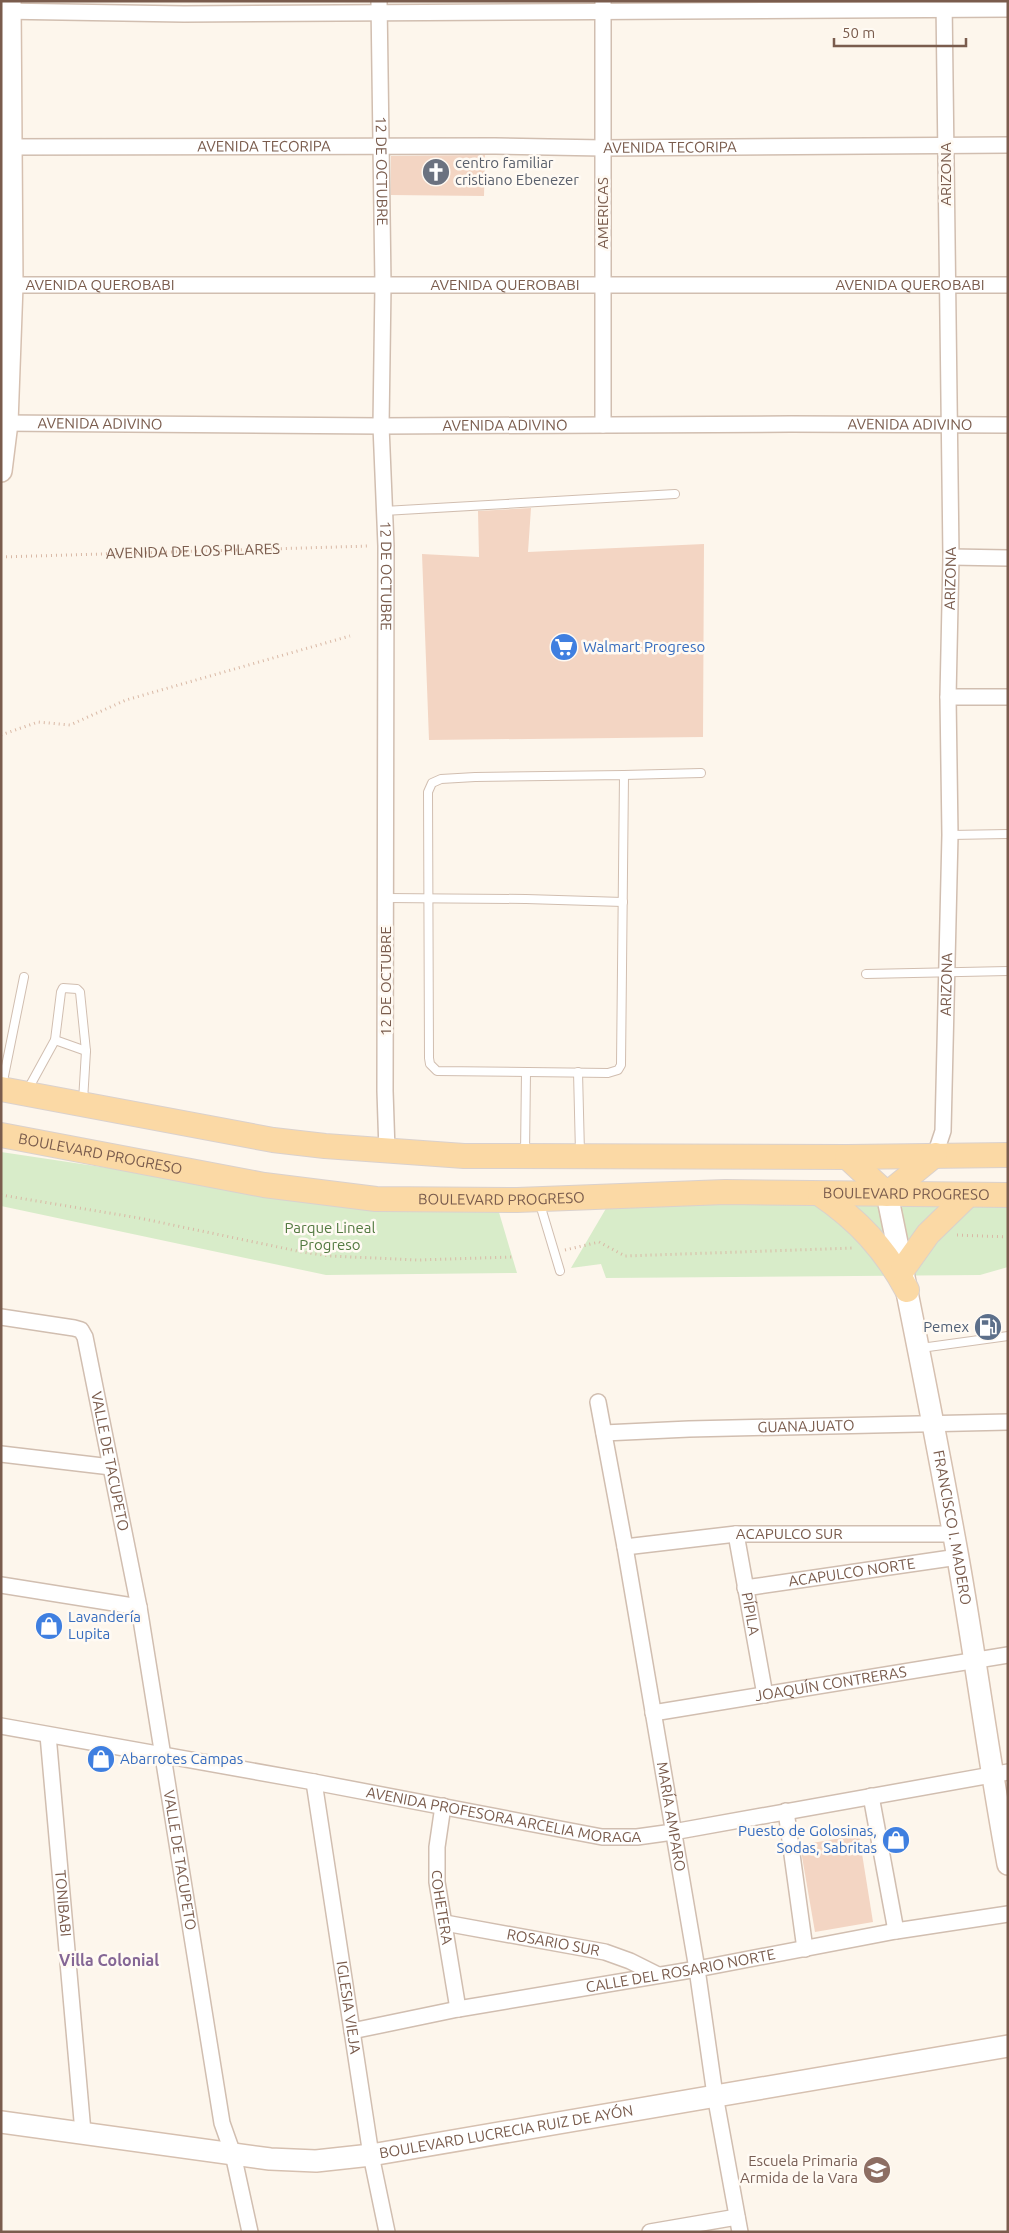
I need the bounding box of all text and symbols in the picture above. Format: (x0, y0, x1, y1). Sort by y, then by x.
scale bar (834, 15, 966, 47)
text: 50 m (842, 24, 875, 41)
street label: 12 DE OCTUBRE (373, 116, 391, 226)
street label: AVENIDA TECORIPA (197, 137, 331, 155)
street label: AVENIDA TECORIPA (603, 138, 737, 156)
street label: ARIZONA (937, 142, 954, 206)
place label: centro familiar cristiano Ebenezer (455, 154, 579, 188)
church icon: centro familiar cristiano Ebenezer (421, 157, 451, 187)
street label: AMERICAS (594, 177, 611, 249)
street label: AVENIDA QUEROBABI (25, 276, 175, 293)
street label: AVENIDA QUEROBABI (430, 276, 580, 293)
street label: AVENIDA QUEROBABI (835, 276, 985, 293)
street label: AVENIDA ADIVINO (37, 414, 163, 432)
street label: AVENIDA ADIVINO (847, 415, 973, 433)
street label: AVENIDA ADIVINO (442, 416, 568, 434)
street label: 12 DE OCTUBRE (377, 521, 395, 631)
street label: AVENIDA DE LOS PILARES (106, 540, 280, 562)
street label: ARIZONA (941, 546, 959, 610)
supermarket icon: Walmart Progreso (549, 632, 579, 662)
place label: Walmart Progreso (583, 638, 705, 655)
street label: 12 DE OCTUBRE (377, 926, 394, 1036)
street label: ARIZONA (937, 952, 955, 1016)
street label: BOULEVARD PROGRESO (17, 1129, 184, 1177)
street label: BOULEVARD PROGRESO (823, 1184, 990, 1203)
street label: BOULEVARD PROGRESO (418, 1188, 585, 1208)
park label: Parque Lineal Progreso (284, 1219, 376, 1253)
fuel station icon: Pemex (973, 1312, 1003, 1342)
place label: Pemex (923, 1318, 969, 1335)
street label: VALLE DE TACUPETO (88, 1390, 133, 1532)
street label: GUANAJUATO (757, 1416, 855, 1435)
street label: FRANCISCO I. MADERO (930, 1449, 975, 1606)
street label: ACAPULCO SUR (736, 1525, 843, 1542)
street label: ACAPULCO NORTE (787, 1554, 916, 1590)
street label: PÍPILA (739, 1591, 763, 1637)
place label: Lavandería Lupita (68, 1608, 141, 1642)
shop icon: Lavandería Lupita (34, 1611, 64, 1641)
street label: JOAQUÍN CONTRERAS (753, 1663, 908, 1704)
shop icon: Abarrotes Campas (86, 1744, 116, 1774)
place label: Abarrotes Campas (120, 1750, 243, 1767)
street label: MARÍA AMPARO (654, 1760, 689, 1873)
street label: AVENIDA PROFESORA ARCELIA MORAGA (365, 1783, 642, 1845)
street label: VALLE DE TACUPETO (161, 1789, 200, 1932)
place label: Puesto de Golosinas, Sodas, Sabritas (738, 1822, 877, 1856)
shop icon: Puesto de Golosinas, Sodas, Sabritas (881, 1825, 911, 1855)
street label: TONIBABI (52, 1869, 75, 1937)
street label: COHETERA (429, 1870, 456, 1946)
street label: ROSARIO SUR (505, 1925, 601, 1959)
street label: CALLE DEL ROSARIO NORTE (584, 1945, 776, 1995)
district label: Villa Colonial (59, 1951, 159, 1969)
street label: IGLESIA VIEJA (333, 1960, 364, 2055)
street label: BOULEVARD LUCRECIA RUIZ DE AYÓN (378, 2101, 634, 2161)
place label: Escuela Primaria Armida de la Vara (740, 2152, 858, 2186)
school or university icon: Escuela Primaria Armida de la Vara (862, 2155, 892, 2185)

